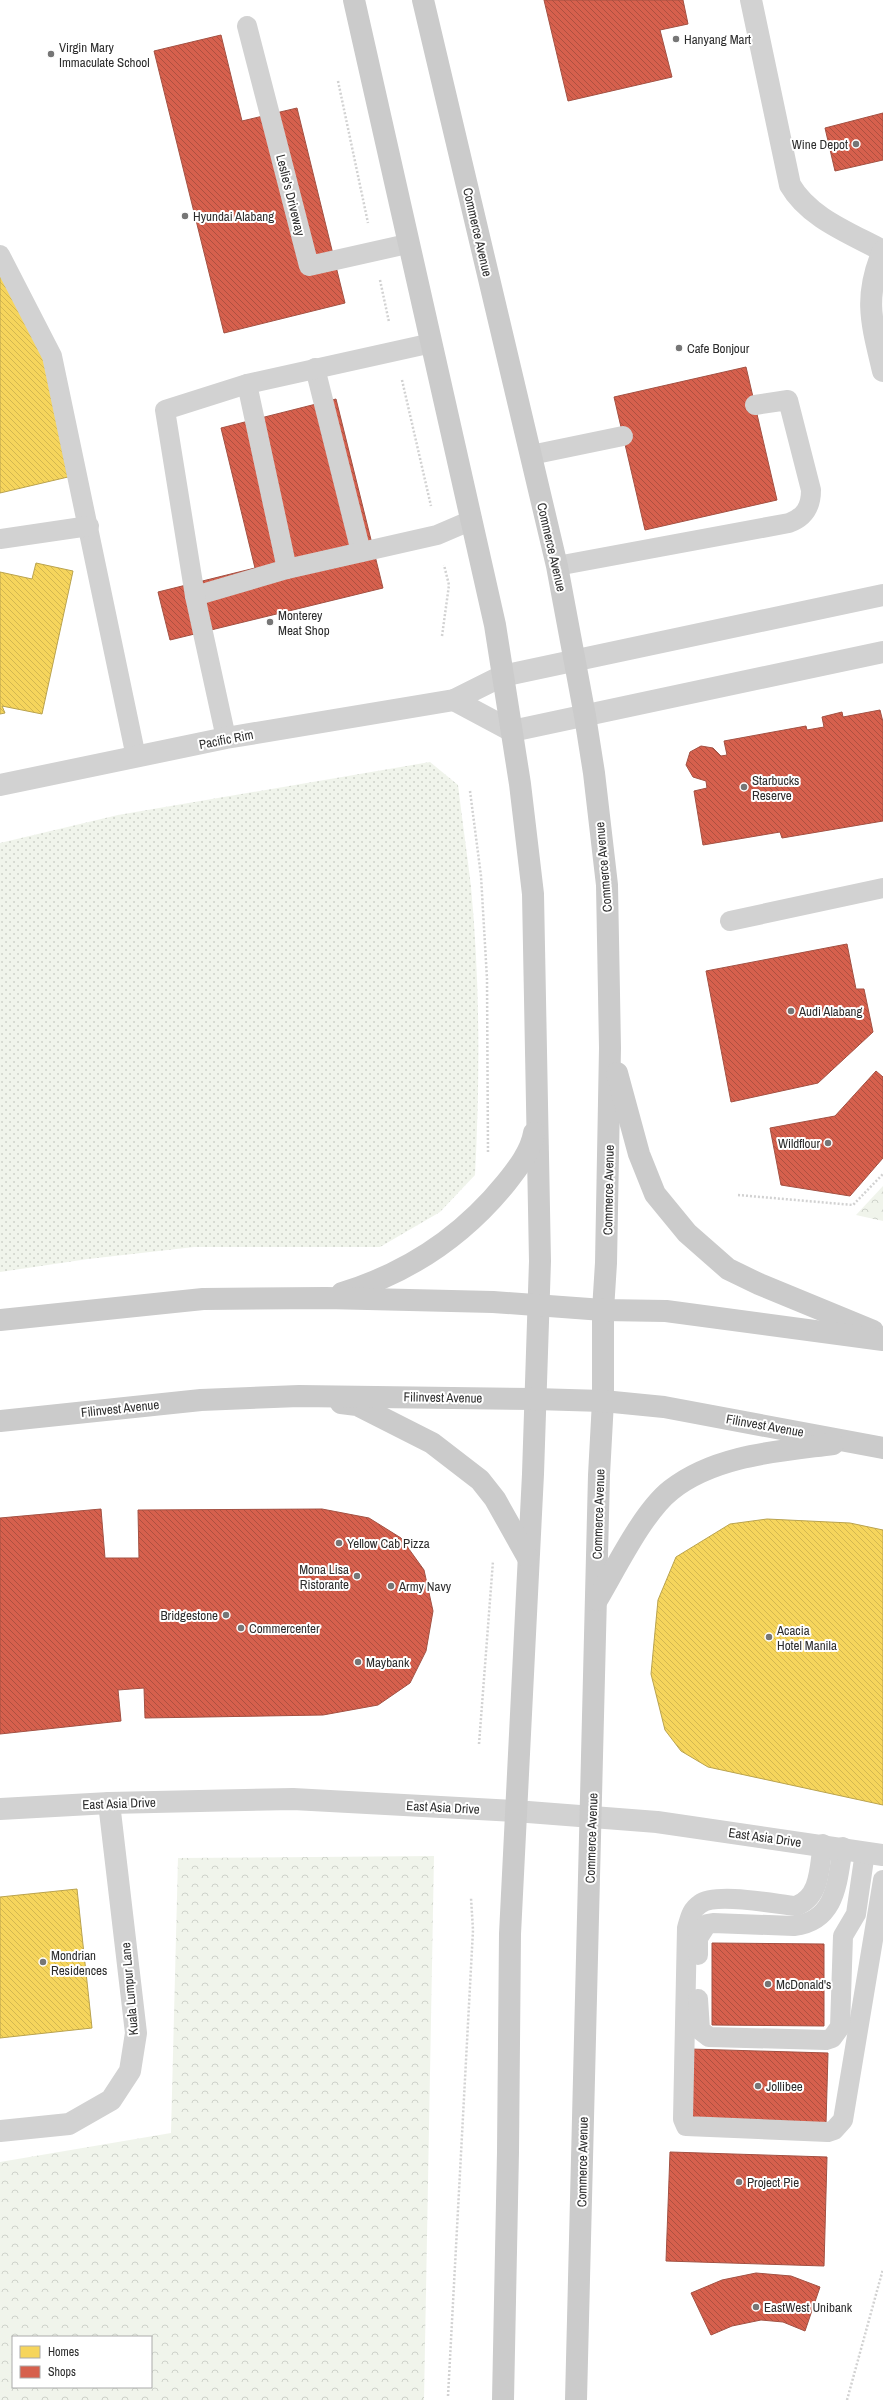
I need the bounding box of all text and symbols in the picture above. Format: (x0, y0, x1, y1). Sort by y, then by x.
place label: Hanyang Mart (684, 31, 751, 48)
marker: Hanyang Mart (671, 34, 681, 44)
place label: Virgin Mary Immaculate School (59, 39, 150, 71)
marker: Virgin Mary Immaculate School (46, 49, 56, 59)
place label: Wine Depot (792, 136, 848, 153)
marker: Wine Depot (851, 139, 861, 149)
street label: Leslie's Driveway (272, 153, 309, 238)
street label: Commerce Avenue (459, 186, 496, 278)
place label: Hyundai Alabang (193, 208, 274, 225)
marker: Hyundai Alabang (180, 211, 190, 221)
place label: Cafe Bonjour (687, 340, 750, 357)
marker: Cafe Bonjour (674, 343, 684, 353)
street label: Commerce Avenue (533, 501, 570, 593)
place label: Monterey Meat Shop (278, 607, 330, 639)
marker: Monterey Meat Shop (265, 617, 275, 627)
street label: Pacific Rim (197, 726, 255, 753)
place label: Starbucks Reserve (752, 772, 799, 804)
marker: Starbucks Reserve (739, 782, 749, 792)
street label: Commerce Avenue (591, 821, 616, 913)
place label: Audi Alabang (798, 1003, 862, 1020)
marker: Audi Alabang (786, 1006, 796, 1016)
place label: Wildflour (778, 1135, 820, 1152)
marker: Wildflour (823, 1138, 833, 1148)
street label: Commerce Avenue (599, 1145, 618, 1235)
street label: Filinvest Avenue (404, 1388, 483, 1407)
street label: Filinvest Avenue (80, 1396, 160, 1421)
street label: Filinvest Avenue (725, 1410, 805, 1441)
street label: Commerce Avenue (588, 1468, 609, 1560)
place label: Yellow Cab Pizza (347, 1535, 430, 1552)
marker: Yellow Cab Pizza (334, 1538, 344, 1548)
place label: Mona Lisa Ristorante (299, 1561, 349, 1593)
marker: Mona Lisa Ristorante (352, 1571, 362, 1581)
place label: Army Navy (398, 1578, 452, 1595)
marker: Army Navy (386, 1581, 396, 1591)
place label: Bridgestone (161, 1607, 218, 1624)
marker: Bridgestone (221, 1610, 231, 1620)
place label: Commercenter (249, 1620, 320, 1637)
place label: Acacia Hotel Manila (776, 1622, 837, 1654)
marker: Commercenter (236, 1623, 246, 1633)
marker: Acacia Hotel Manila (764, 1632, 774, 1642)
place label: Maybank (366, 1654, 410, 1671)
marker: Maybank (353, 1657, 363, 1667)
street label: Commerce Avenue (581, 1792, 602, 1884)
street label: East Asia Drive (82, 1794, 156, 1813)
street label: East Asia Drive (406, 1797, 480, 1818)
street label: East Asia Drive (727, 1824, 803, 1851)
street label: Kuala Lumpur Lane (117, 1942, 142, 2036)
place label: Mondrian Residences (51, 1947, 107, 1979)
marker: Mondrian Residences (38, 1957, 48, 1967)
place label: McDonald's (776, 1976, 831, 1993)
marker: McDonald's (763, 1979, 773, 1989)
place label: Jollibee (766, 2078, 803, 2095)
marker: Jollibee (753, 2081, 763, 2091)
street label: Commerce Avenue (573, 2117, 592, 2207)
place label: Project Pie (747, 2174, 799, 2191)
marker: Project Pie (734, 2177, 744, 2187)
place label: EastWest Unibank (764, 2299, 853, 2316)
marker: EastWest Unibank (751, 2302, 761, 2312)
legend (12, 2336, 152, 2388)
text: Homes (48, 2344, 79, 2360)
text: Shops (48, 2364, 76, 2380)

